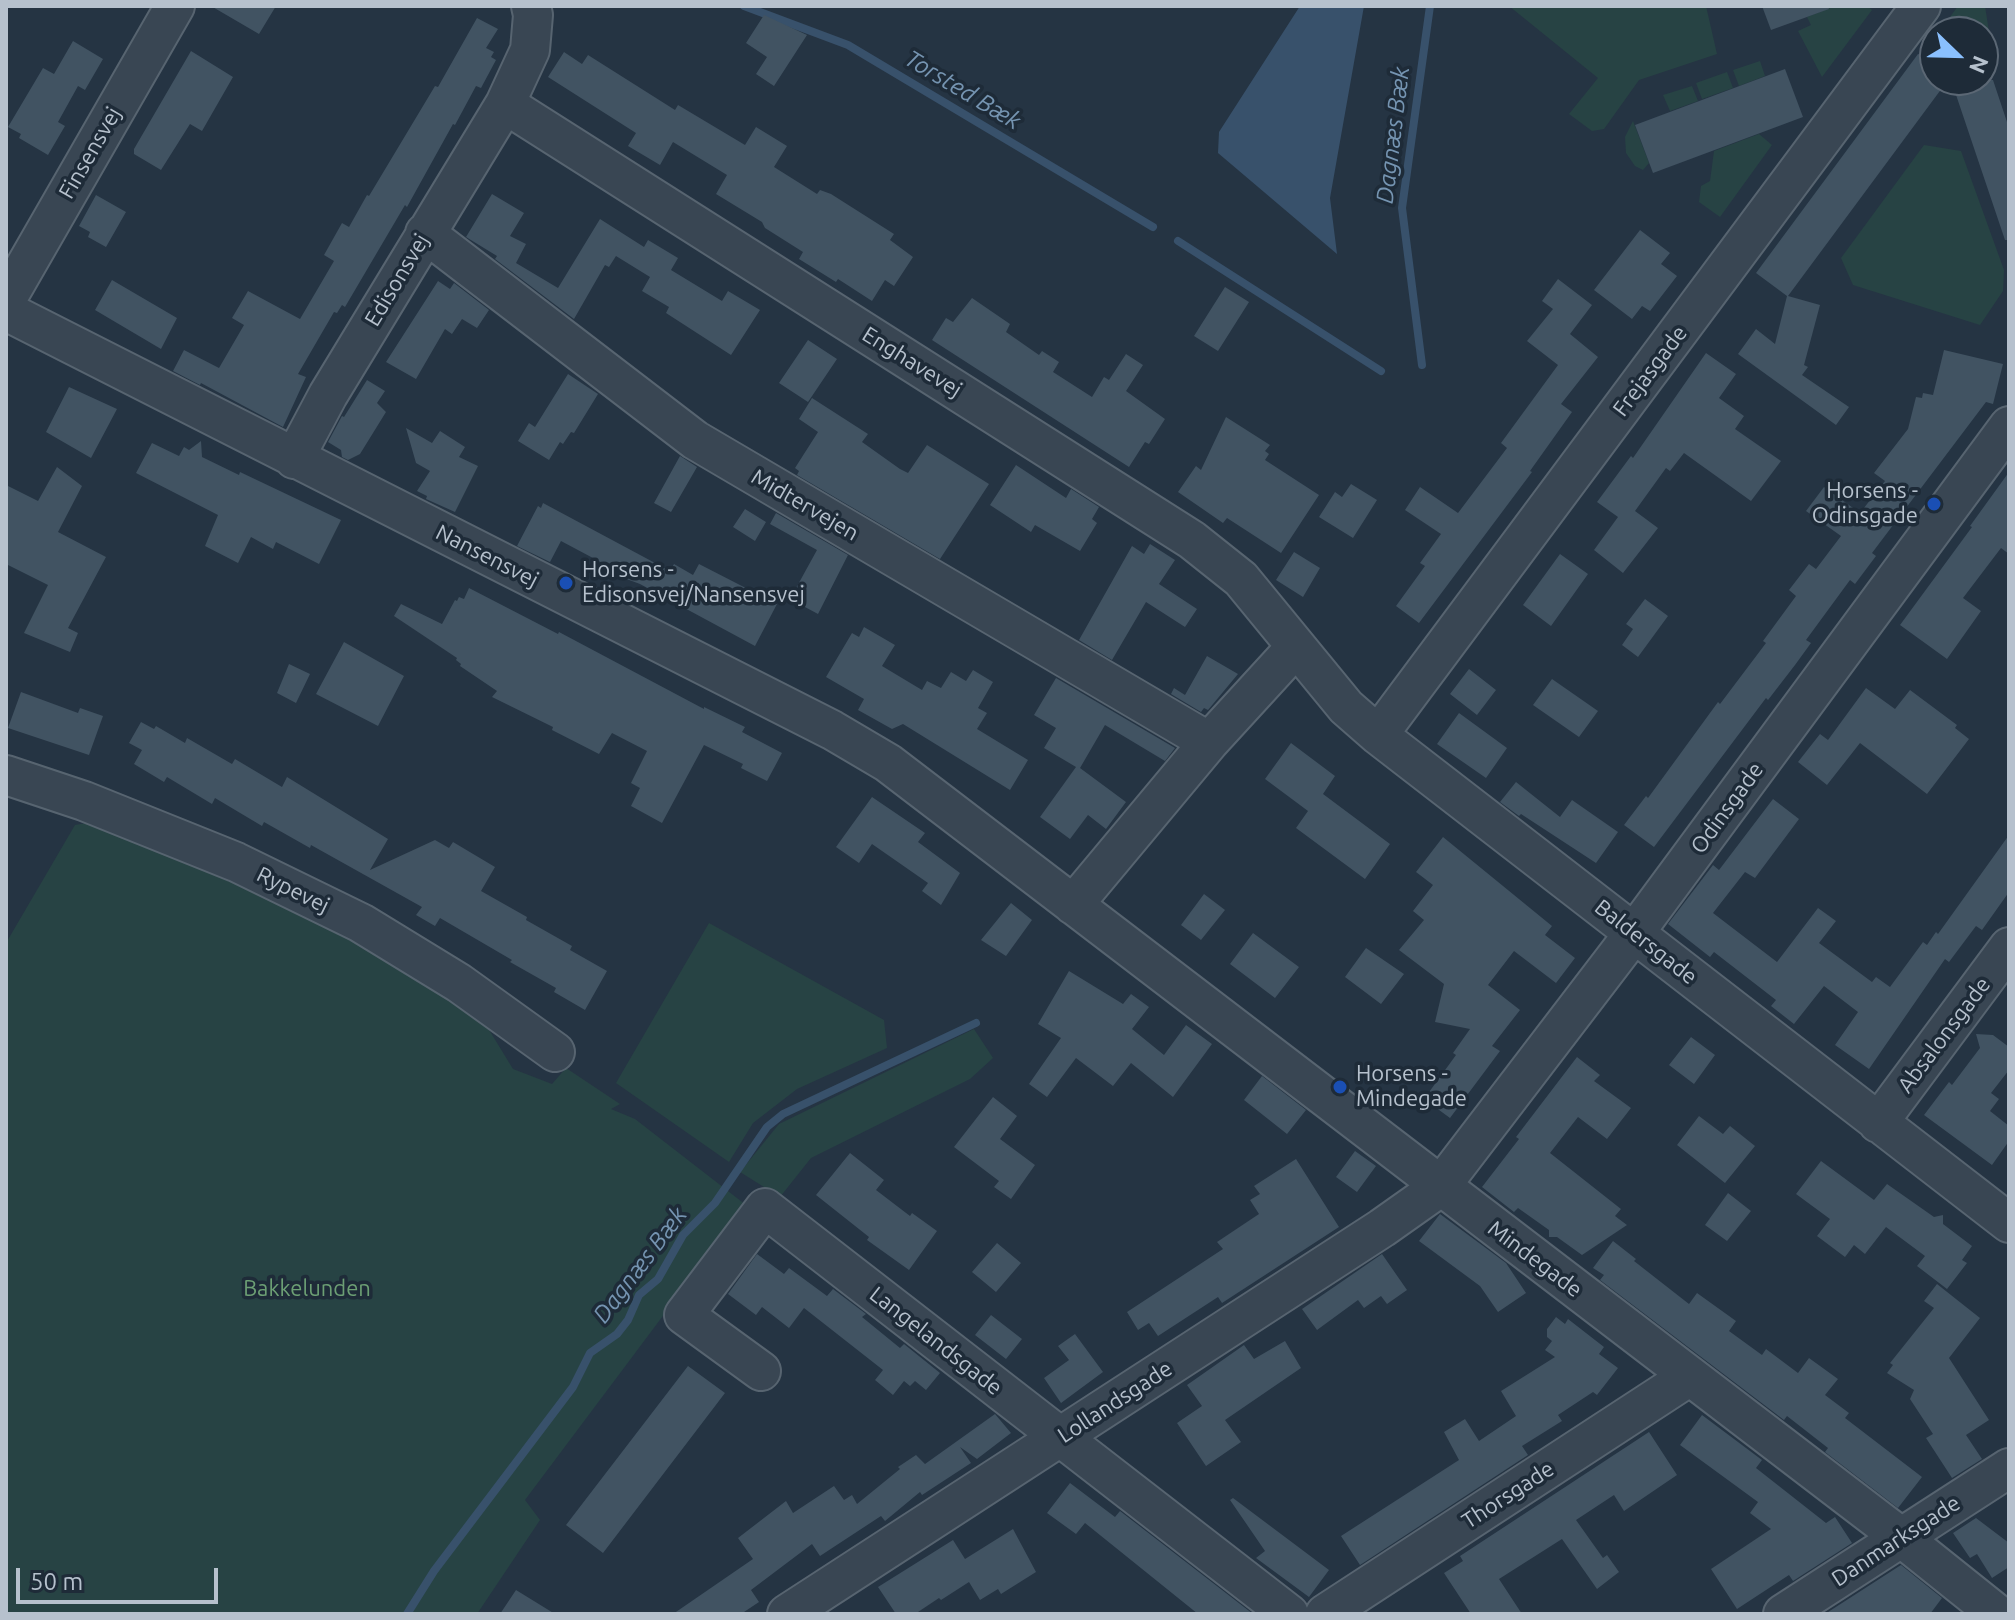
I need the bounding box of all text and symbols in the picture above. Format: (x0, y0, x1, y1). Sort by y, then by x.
north arrow (1919, 16, 1999, 96)
water label: Torsted Bæk (900, 44, 1026, 136)
text: N (1965, 52, 1994, 77)
water label: Dagnæs Bæk (1370, 65, 1416, 205)
street label: Finsensvej (53, 102, 127, 204)
street label: Edisonsvej (359, 229, 435, 331)
street label: Frejasgade (1607, 320, 1693, 422)
street label: Enghavevej (857, 321, 967, 403)
street label: Midtervejen (747, 464, 863, 546)
place label: Horsens - Odinsgade (1812, 478, 1918, 530)
marker: Horsens - Odinsgade (1925, 495, 1943, 513)
street label: Nansensvej (431, 519, 543, 593)
place label: Horsens - Edisonsvej/Nansensvej (582, 557, 805, 608)
marker: Horsens - Edisonsvej/Nansensvej (557, 574, 575, 592)
street label: Odinsgade (1685, 757, 1769, 859)
street label: Rypevej (252, 861, 334, 919)
street label: Baldersgade (1589, 894, 1703, 990)
street label: Absalonsgade (1892, 972, 1996, 1098)
place label: Horsens - Mindegade (1356, 1061, 1467, 1112)
marker: Horsens - Mindegade (1331, 1078, 1349, 1096)
water label: Dagnæs Bæk (587, 1201, 693, 1329)
street label: Mindegade (1483, 1215, 1587, 1303)
park label: Bakkelunden (243, 1276, 371, 1302)
street label: Langelandsgade (864, 1281, 1008, 1401)
street label: Lollandsgade (1053, 1355, 1177, 1449)
street label: Thorsgade (1457, 1455, 1559, 1535)
street label: Danmarksgade (1827, 1490, 1965, 1592)
scale bar (20, 1552, 222, 1602)
text: 50 m (30, 1568, 83, 1595)

